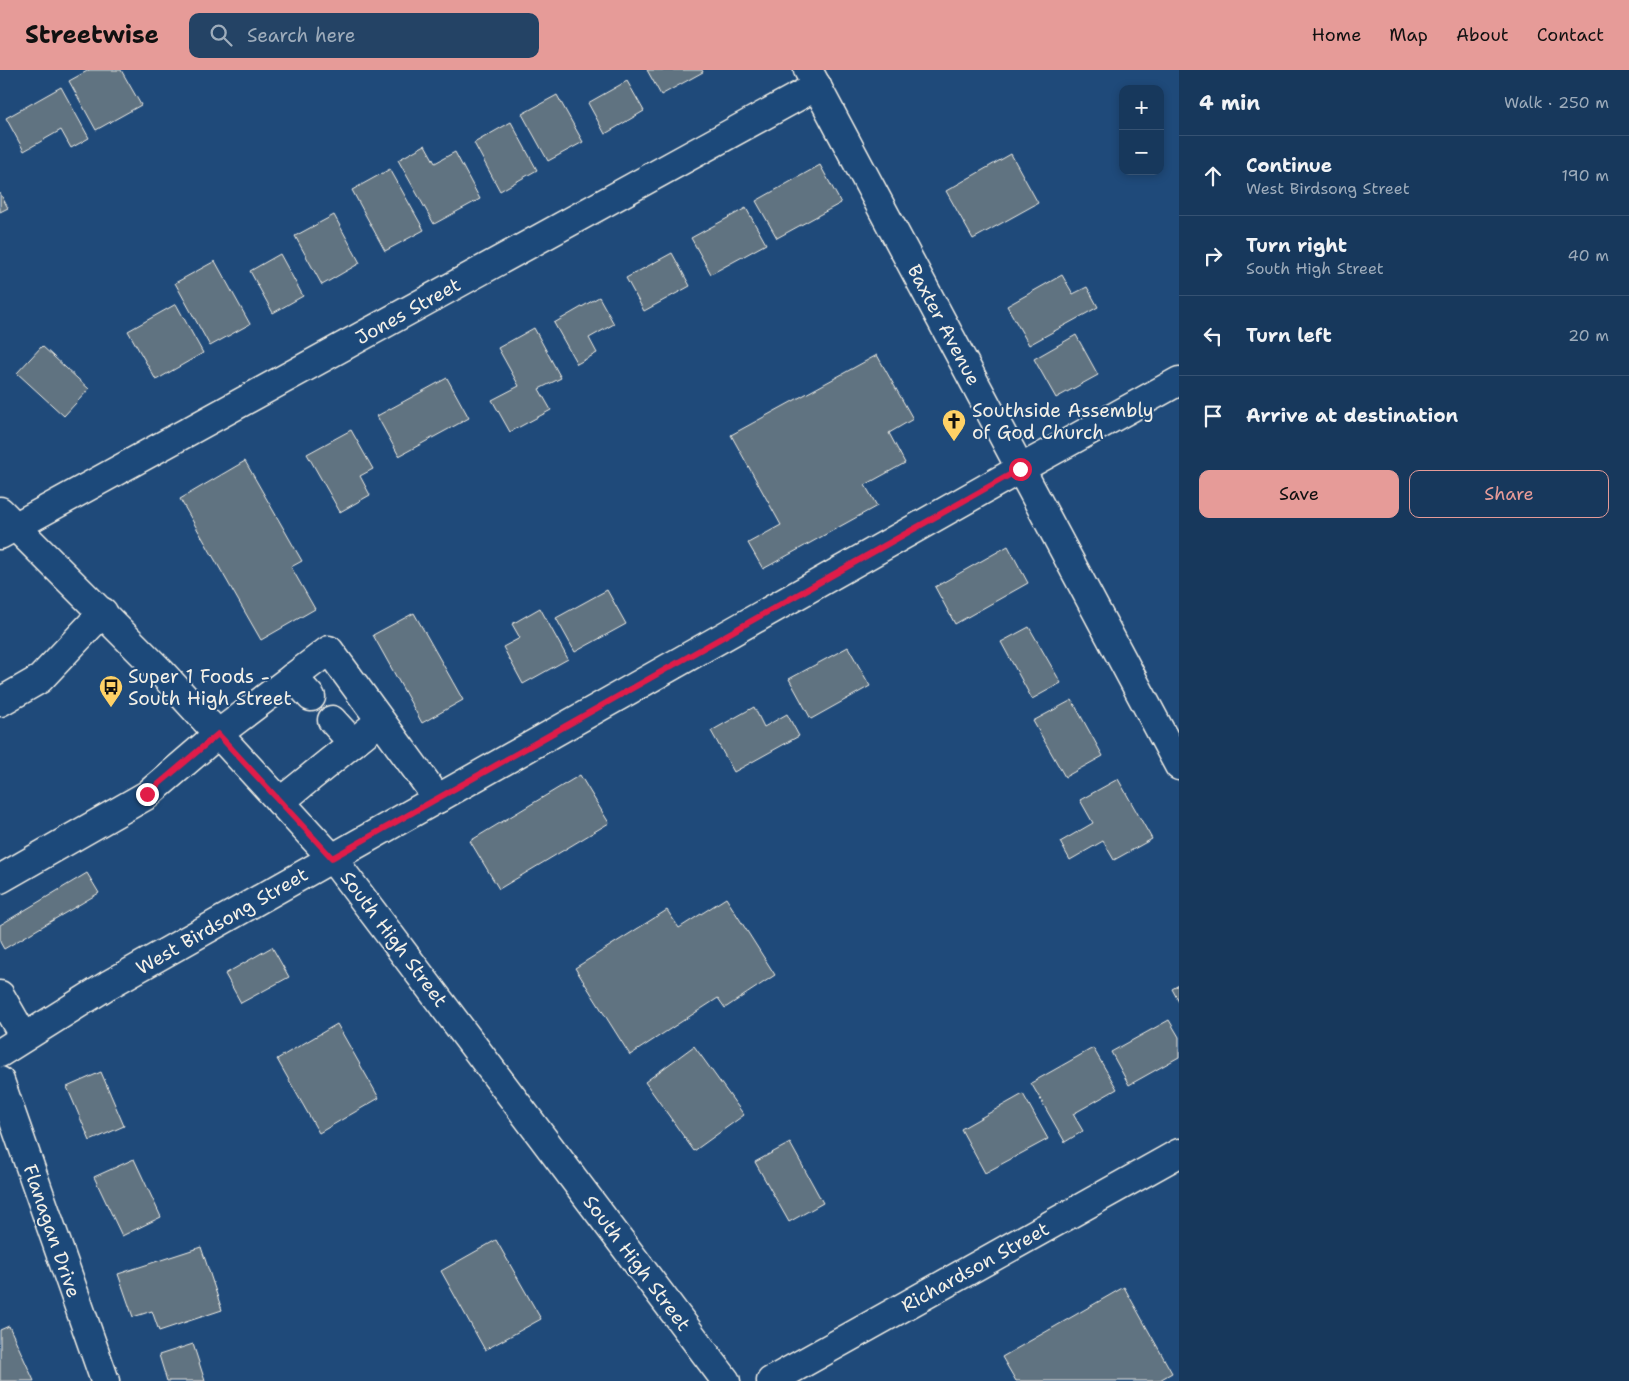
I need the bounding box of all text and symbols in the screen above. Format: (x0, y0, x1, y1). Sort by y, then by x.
search box (189, 13, 539, 58)
text: Streetwise (25, 19, 159, 51)
icon: search (207, 21, 235, 49)
text: Search here (247, 23, 356, 48)
text: Home (1312, 23, 1361, 47)
text: Map (1389, 23, 1428, 47)
text: About (1456, 23, 1509, 47)
text: Contact (1537, 23, 1604, 47)
map controls (1119, 85, 1164, 175)
button: + (1119, 85, 1164, 130)
text: 4 min (1199, 89, 1260, 117)
text: Walk · 250 m (1504, 92, 1609, 113)
button: − (1119, 130, 1164, 175)
text: Continue (1246, 153, 1332, 178)
icon: ahead (1199, 162, 1227, 190)
text: 190 m (1562, 165, 1609, 186)
text: West Birdsong Street (1246, 178, 1410, 199)
text: Turn right (1246, 233, 1347, 258)
icon: right (1199, 242, 1227, 270)
text: 40 m (1567, 245, 1609, 266)
text: South High Street (1246, 258, 1384, 279)
street label: Baxter Avenue (902, 260, 986, 390)
street label: Jones Street (351, 272, 465, 350)
icon: left (1199, 322, 1227, 350)
text: Turn left (1246, 323, 1332, 348)
text: 20 m (1568, 325, 1609, 346)
place label: Southside Assembly of God Church (972, 398, 1154, 445)
icon: arrive (1199, 402, 1227, 430)
text: Arrive at destination (1246, 403, 1458, 428)
church icon: Southside Assembly of God Church (941, 408, 967, 442)
route start (1009, 458, 1032, 481)
button: Save (1199, 470, 1399, 518)
button: Share (1409, 470, 1609, 518)
place label: Super 1 Foods - South High Street (128, 664, 292, 711)
bus stop icon: Super 1 Foods - South High Street (98, 674, 124, 708)
route end (136, 783, 159, 806)
street label: West Birdsong Street (132, 862, 312, 980)
street label: South High Street (335, 866, 453, 1012)
street label: Flanagan Drive (18, 1161, 86, 1301)
street label: South High Street (578, 1190, 696, 1336)
street label: Richardson Street (897, 1216, 1053, 1318)

